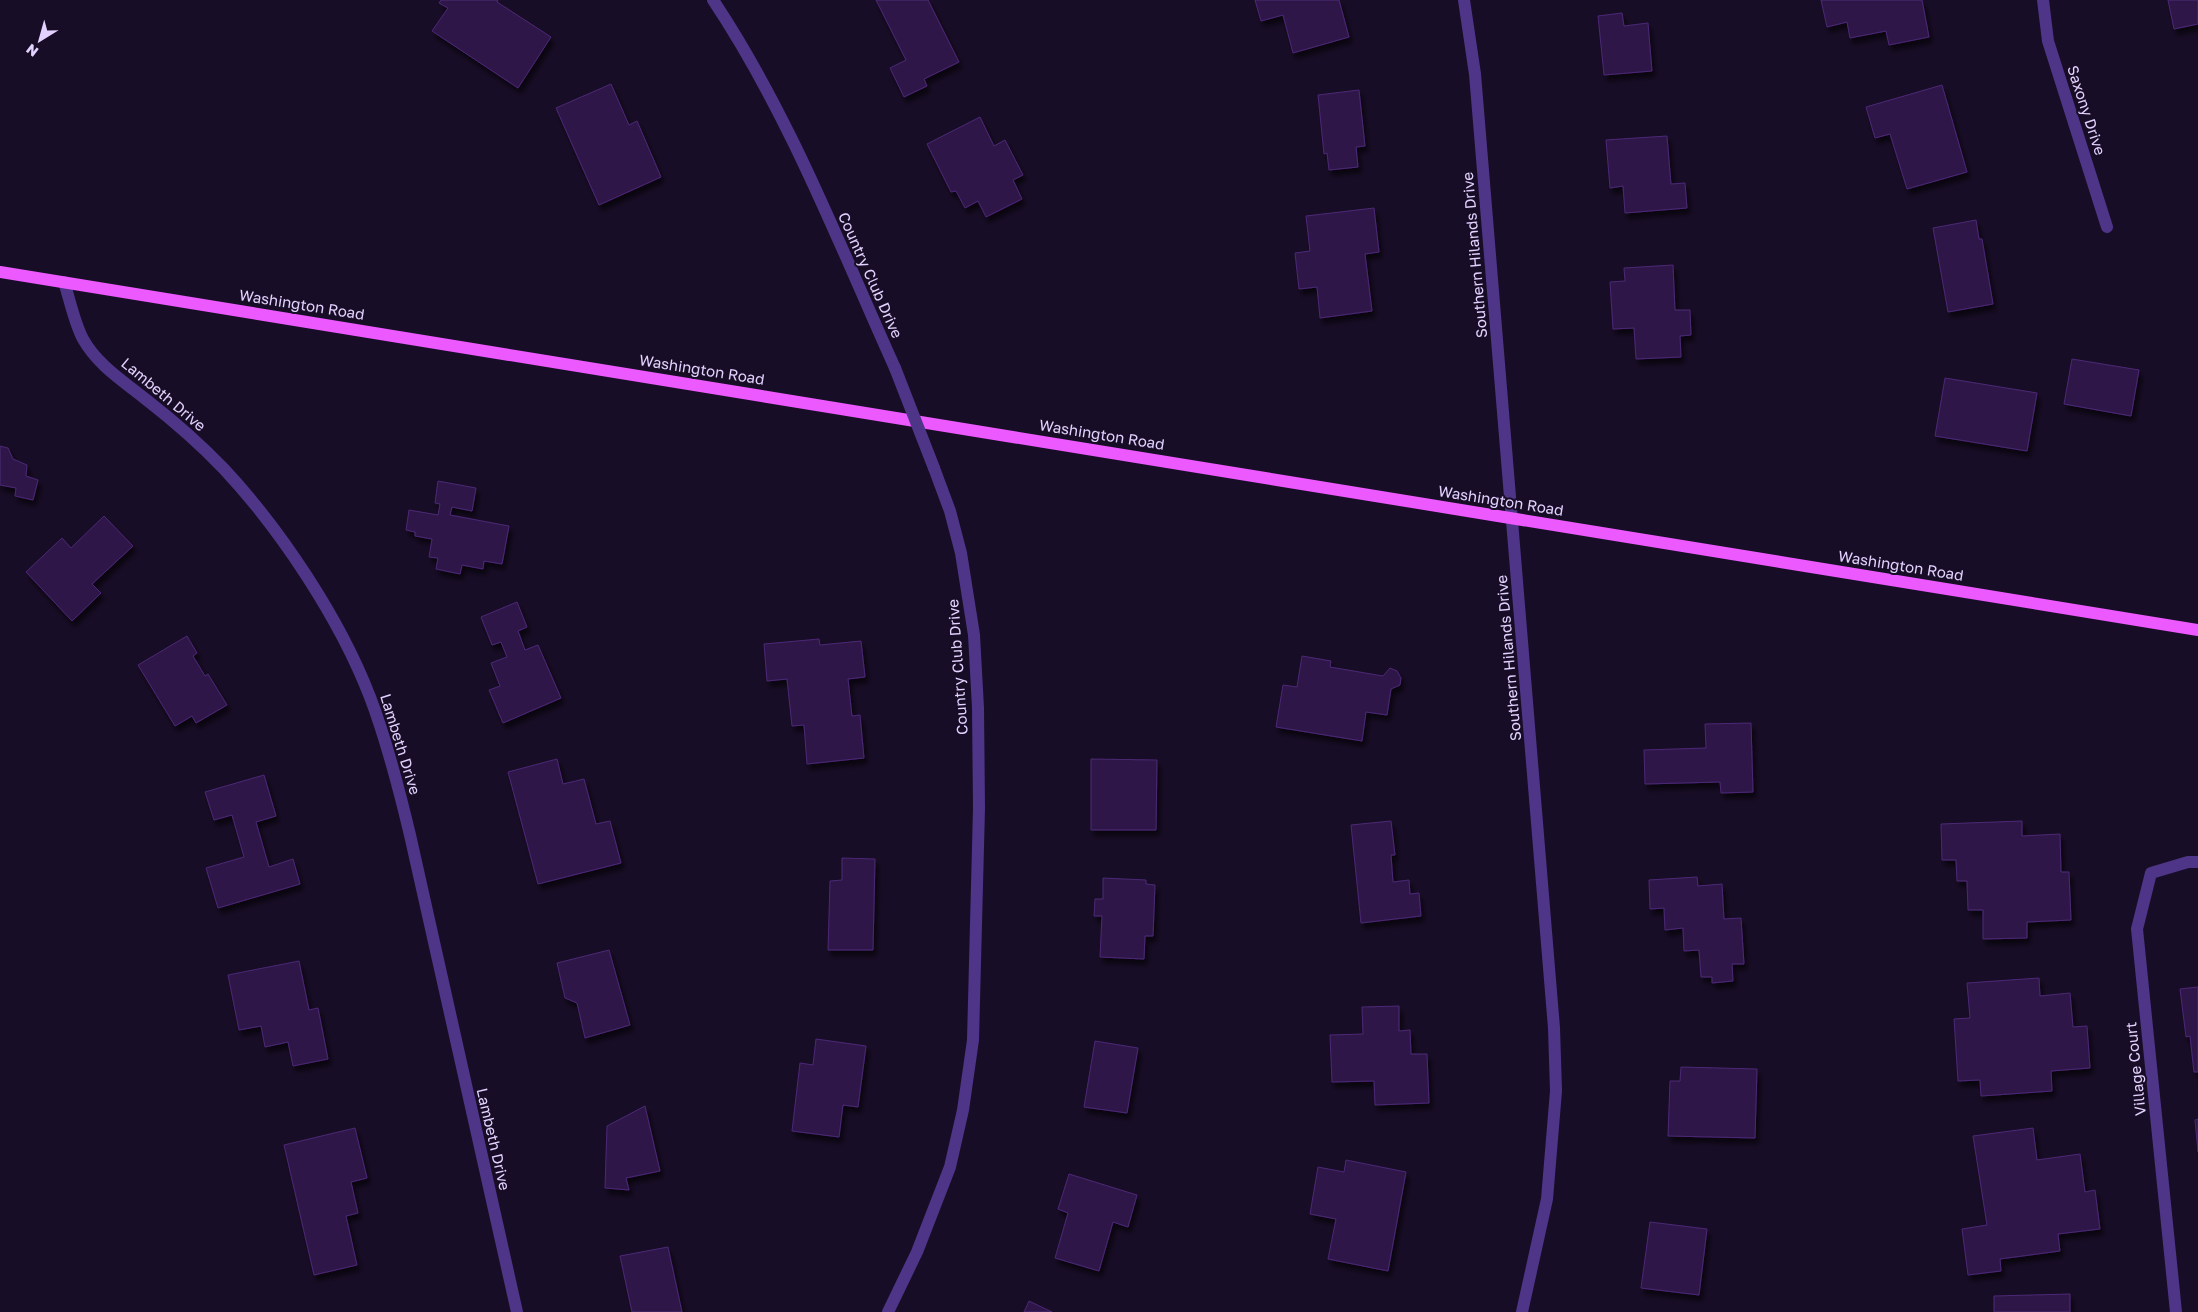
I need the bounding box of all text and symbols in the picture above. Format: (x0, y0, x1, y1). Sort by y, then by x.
north arrow (15, 15, 65, 65)
text: N (23, 41, 41, 61)
street label: Saxony Drive (2064, 63, 2110, 157)
street label: Southern Hilands Drive (1458, 171, 1490, 339)
street label: Country Club Drive (835, 209, 907, 341)
street label: Washington Road (238, 285, 366, 323)
street label: Washington Road (638, 350, 766, 388)
street label: Lambeth Drive (118, 354, 210, 435)
street label: Washington Road (1038, 415, 1166, 453)
street label: Washington Road (1437, 481, 1565, 519)
street label: Washington Road (1837, 546, 1965, 584)
street label: Southern Hilands Drive (1492, 574, 1524, 742)
street label: Country Club Drive (943, 598, 971, 735)
street label: Lambeth Drive (377, 691, 425, 797)
street label: Village Court (2121, 1021, 2149, 1117)
street label: Lambeth Drive (473, 1086, 515, 1192)

